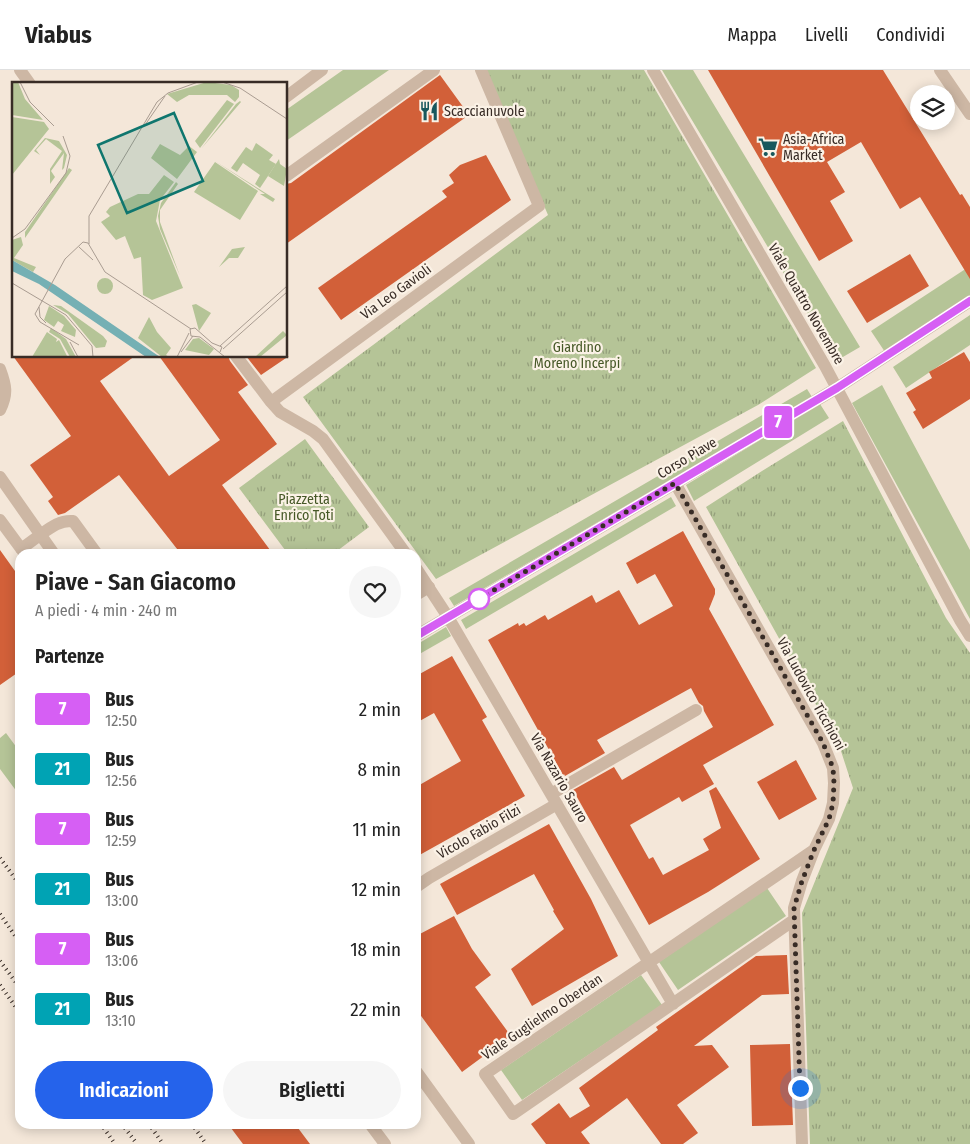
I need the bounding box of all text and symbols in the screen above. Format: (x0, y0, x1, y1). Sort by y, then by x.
text: Viabus (25, 21, 92, 49)
text: Mappa (728, 24, 777, 46)
text: Livelli (805, 24, 848, 46)
text: Condividi (876, 24, 945, 46)
inset map (12, 82, 288, 358)
map controls (910, 85, 955, 130)
button: layers (910, 85, 955, 130)
restaurant icon: Scaccianuvole (418, 100, 440, 122)
place label: Scaccianuvole (444, 103, 525, 120)
place label: Asia-Africa Market (783, 131, 845, 164)
supermarket icon: Asia-Africa Market (757, 136, 779, 158)
street label: Viale Quattro Novembre (764, 240, 848, 368)
street label: Via Leo Gavioli (357, 261, 435, 323)
park label: Giardino Moreno Incerpi (534, 339, 620, 372)
line badge: 7 (762, 406, 794, 438)
text: 7 (774, 411, 782, 433)
street label: Corso Piave (654, 434, 720, 482)
park label: Piazzetta Enrico Toti (274, 491, 334, 524)
button: heart (349, 566, 401, 618)
text: Piave - San Giacomo (35, 568, 236, 596)
unlabelled marker (468, 588, 490, 610)
text: A piedi · 4 min · 240 m (35, 601, 177, 620)
street label: Via Ludovico Ticchioni (773, 635, 849, 753)
text: Partenze (35, 645, 104, 668)
text: Bus (105, 688, 134, 711)
text: 7 (59, 698, 66, 720)
text: 2 min (359, 698, 401, 721)
text: 12:50 (105, 711, 137, 730)
street label: Via Nazario Sauro (527, 730, 591, 826)
text: Bus (105, 748, 134, 771)
text: 21 (55, 758, 70, 780)
text: 8 min (358, 758, 401, 781)
text: 12:56 (105, 771, 137, 790)
street label: Vicolo Fabio Filzi (434, 801, 524, 863)
text: Bus (105, 808, 134, 831)
text: 7 (59, 818, 66, 840)
text: 11 min (353, 818, 401, 841)
text: 12:59 (105, 831, 137, 850)
text: Bus (105, 868, 134, 891)
text: 21 (55, 878, 70, 900)
text: 12 min (351, 878, 401, 901)
text: 13:00 (105, 891, 139, 910)
text: Bus (105, 928, 134, 951)
text: 7 (59, 938, 66, 960)
text: 18 min (350, 938, 401, 961)
text: 13:06 (105, 951, 138, 970)
street label: Viale Guglielmo Oberdan (478, 970, 606, 1064)
text: Bus (105, 988, 134, 1011)
text: 21 (55, 998, 70, 1020)
text: 22 min (350, 998, 401, 1021)
text: 13:10 (105, 1011, 136, 1030)
button: Indicazioni (35, 1061, 213, 1119)
button: Biglietti (223, 1061, 401, 1119)
your location (788, 1076, 813, 1101)

